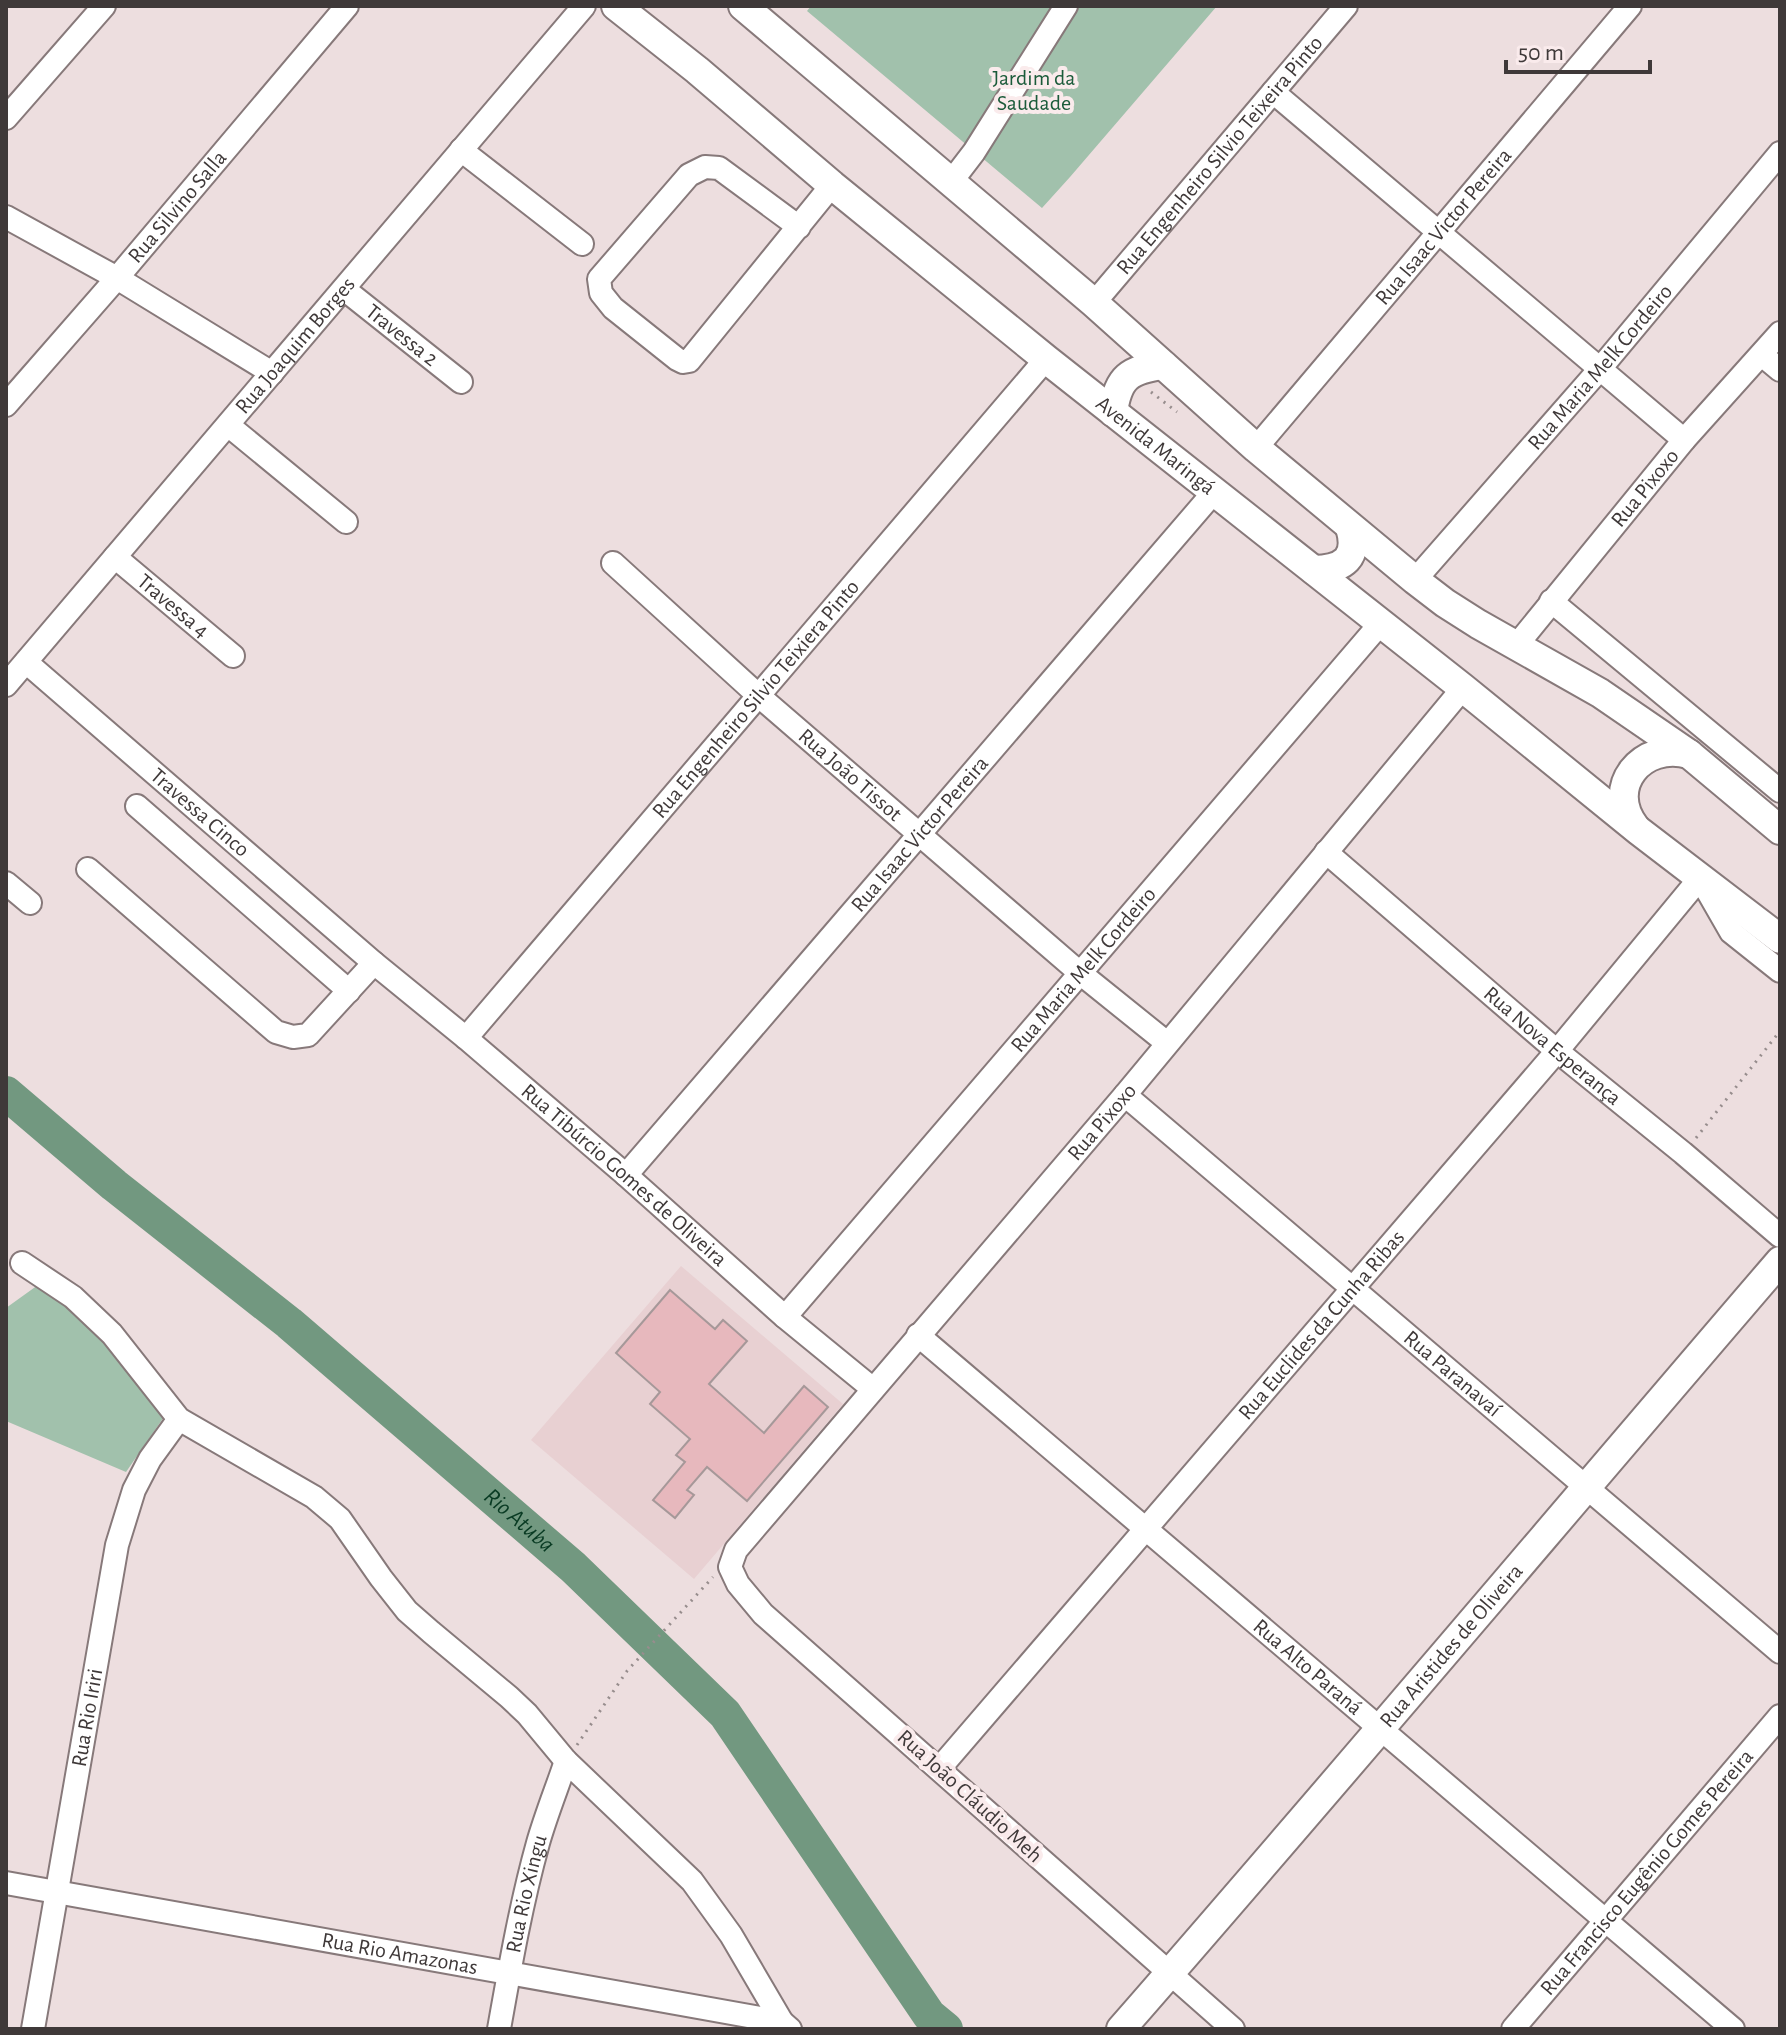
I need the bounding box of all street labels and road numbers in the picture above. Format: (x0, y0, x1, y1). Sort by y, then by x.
street label: Rua Engenheiro Silvio Teixeira Pinto (1112, 32, 1327, 279)
street label: Rua Isaac Victor Pereira (1371, 144, 1516, 309)
street label: Rua Silvino Salla (124, 146, 231, 267)
street label: Rua Joaquim Borges (231, 273, 359, 418)
street label: Rua Maria Melk Cordeiro (1523, 280, 1676, 454)
street label: Travessa 2 (362, 300, 442, 370)
street label: Avenida Maringá (1092, 392, 1219, 499)
street label: Rua Pixoxo (1607, 445, 1683, 531)
street label: Travessa 4 (133, 570, 213, 642)
street label: Rua Engenheiro Silvio Teixiera Pinto (648, 575, 863, 822)
street label: Rua João Tissot (794, 724, 906, 825)
street label: Rua Isaac Victor Pereira (847, 752, 992, 916)
street label: Travessa Cinco (146, 764, 254, 861)
street label: Rua Maria Melk Cordeiro (1007, 883, 1160, 1056)
street label: Rua Nova Esperança (1480, 982, 1625, 1109)
street label: Rua Pixoxo (1063, 1079, 1141, 1165)
street label: Rua Tibúrcio Gomes de Oliveira (517, 1080, 731, 1271)
street label: Rua Euclides da Cunha Ribas (1234, 1226, 1409, 1424)
street label: Rua Paranavaí (1400, 1326, 1506, 1421)
street label: Rua Aristides de Oliveira (1376, 1560, 1527, 1732)
street label: Rua Alto Paraná (1249, 1615, 1366, 1719)
street label: Rua Rio Iriri (68, 1667, 106, 1768)
street label: Rua João Cláudio Meh (893, 1725, 1047, 1867)
street label: Rua Francisco Eugênio Gomes Pereira (1536, 1745, 1757, 1999)
street label: Rua Rio Xingu (502, 1832, 551, 1955)
street label: Rua Rio Amazonas (320, 1929, 480, 1978)

